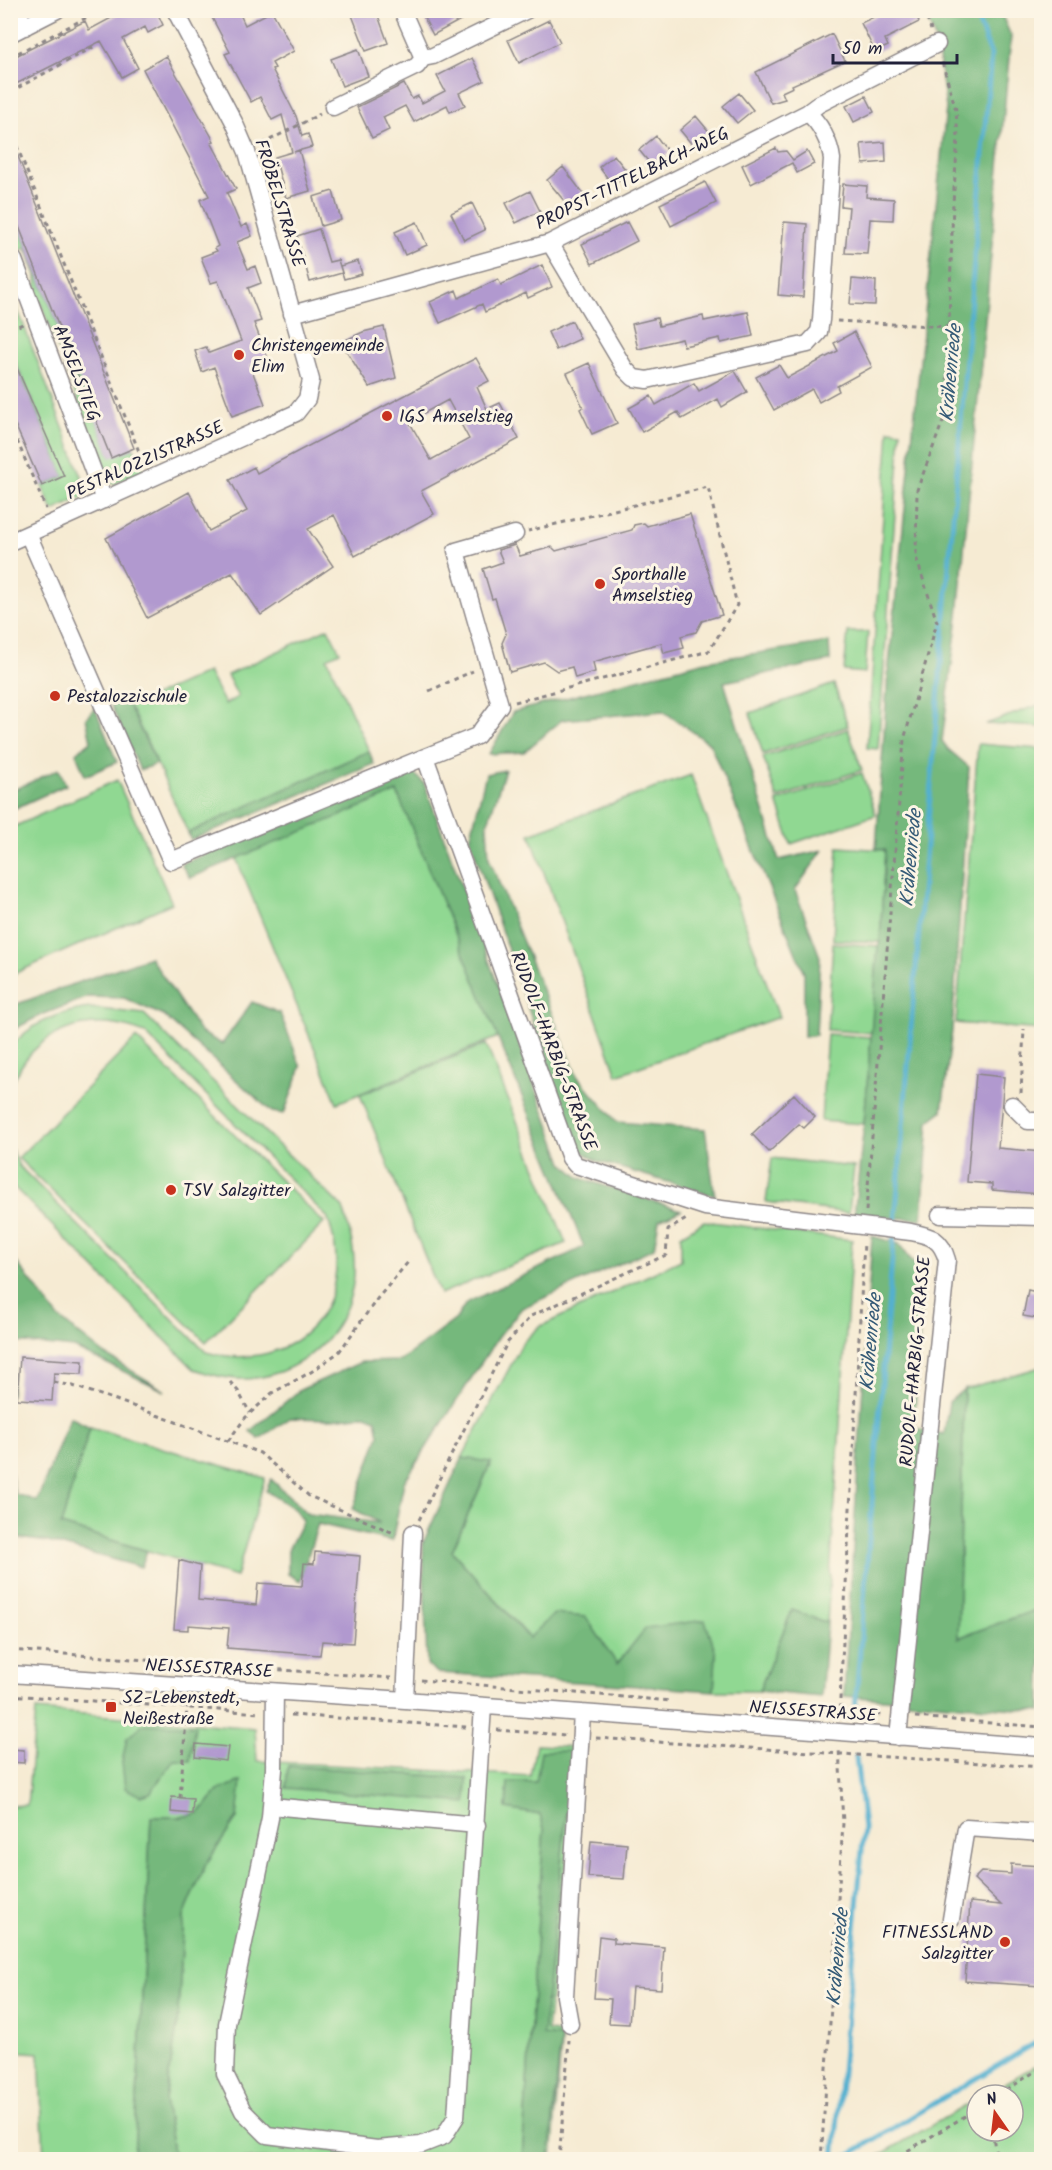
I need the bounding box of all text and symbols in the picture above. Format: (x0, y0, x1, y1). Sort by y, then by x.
scale bar (833, 27, 958, 65)
text: 50 m (842, 35, 882, 64)
street label: PROPST-TITTELBACH-WEG (531, 120, 735, 239)
street label: FRÖBELSTRASSE (245, 136, 312, 272)
street label: AMSELSTIEG (44, 321, 107, 426)
water label: Krähenriede (932, 321, 972, 423)
place label: Christengemeinde Elim (251, 332, 384, 382)
marker: Christengemeinde Elim (232, 348, 246, 362)
place label: IGS Amselstieg (399, 403, 513, 432)
marker: IGS Amselstieg (380, 409, 394, 423)
street label: PESTALOZZISTRASSE (62, 413, 229, 509)
place label: Sporthalle Amselstieg (612, 561, 693, 611)
marker: Sporthalle Amselstieg (593, 577, 607, 591)
place label: Pestalozzischule (67, 683, 187, 712)
marker: Pestalozzischule (48, 689, 62, 703)
water label: Krähenriede (892, 806, 932, 908)
street label: RUDOLF-HARBIG-STRASSE (501, 948, 604, 1156)
place label: TSV Salzgitter (183, 1177, 291, 1206)
marker: TSV Salzgitter (164, 1183, 178, 1197)
street label: RUDOLF-HARBIG-STRASSE (893, 1254, 940, 1468)
water label: Krähenriede (852, 1290, 892, 1392)
street label: NEISSESTRASSE (144, 1652, 274, 1687)
place label: SZ-Lebenstedt, Neißestraße (123, 1684, 240, 1734)
street label: NEISSESTRASSE (748, 1694, 878, 1731)
marker: SZ-Lebenstedt, Neißestraße (104, 1700, 118, 1714)
water label: Krähenriede (819, 1905, 859, 2007)
place label: FITNESSLAND Salzgitter (882, 1919, 994, 1969)
marker: FITNESSLAND Salzgitter (998, 1935, 1012, 1949)
north arrow (965, 2083, 1025, 2143)
text: N (984, 2087, 1000, 2113)

